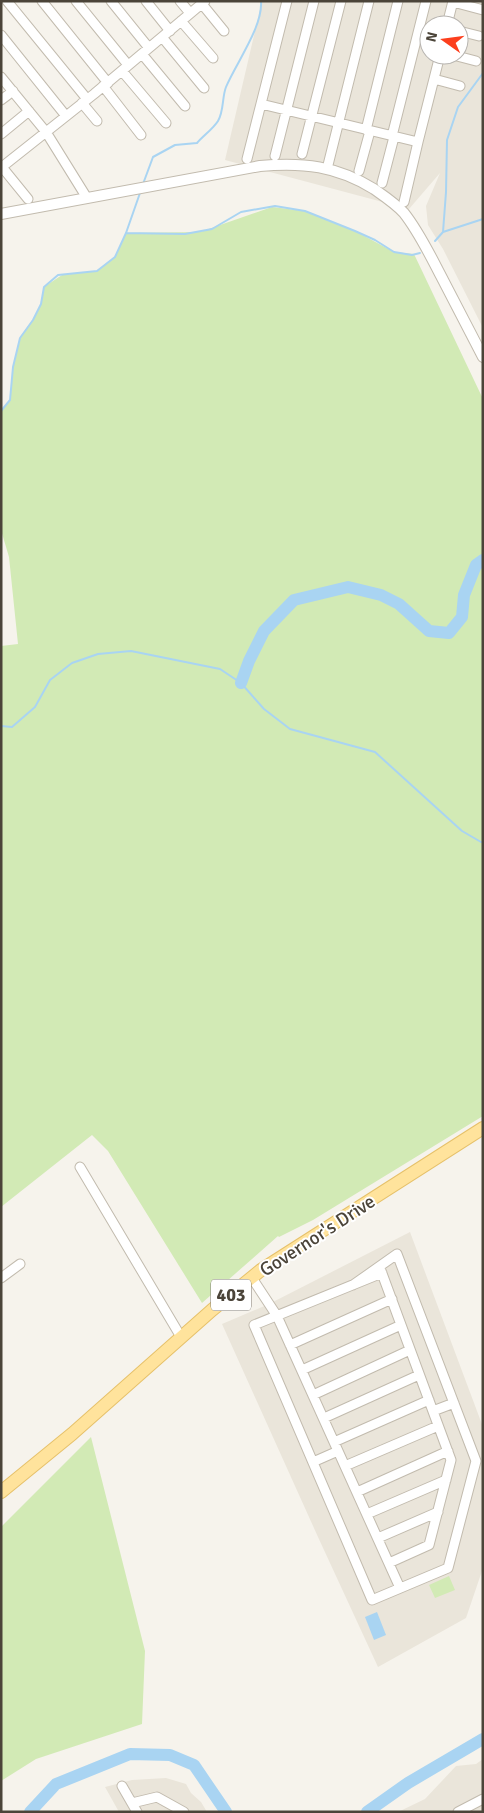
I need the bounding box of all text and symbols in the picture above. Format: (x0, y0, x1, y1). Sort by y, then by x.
north arrow (419, 15, 469, 65)
text: N (422, 30, 441, 44)
street label: Governor's Drive (255, 1190, 380, 1282)
road number: 403 (211, 1280, 251, 1310)

